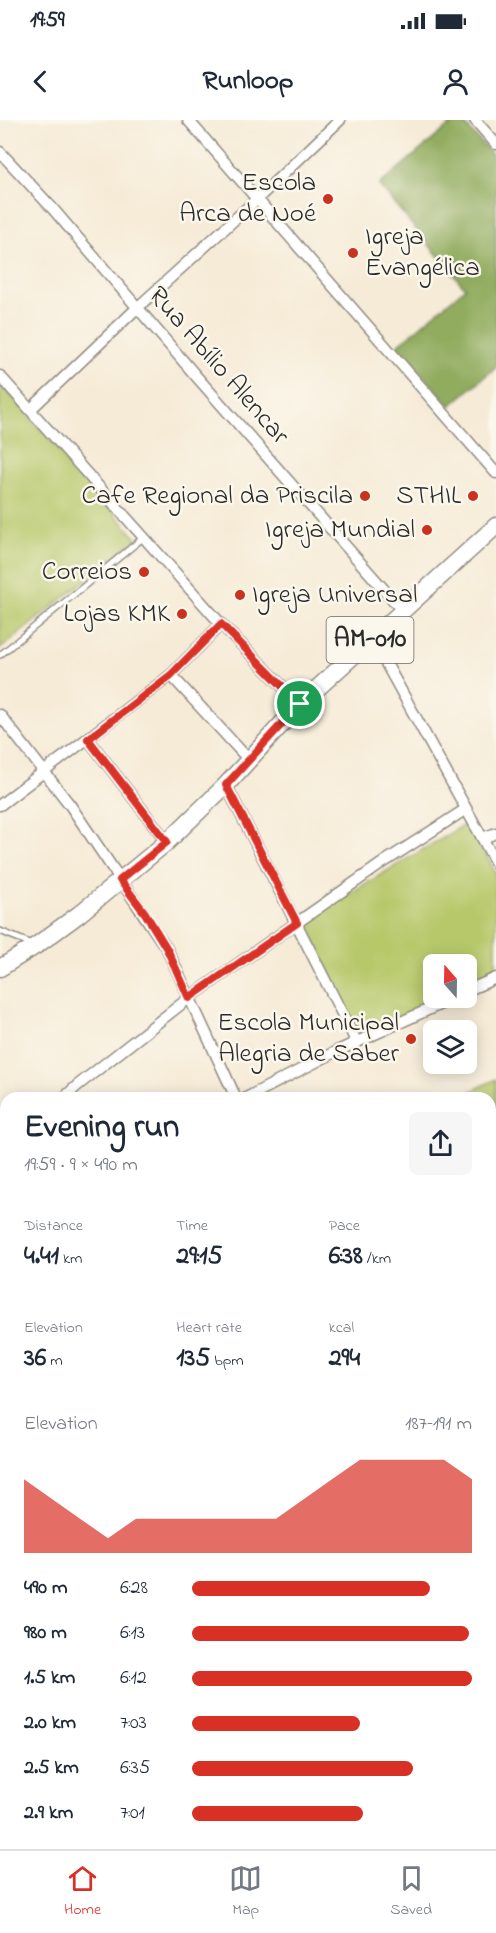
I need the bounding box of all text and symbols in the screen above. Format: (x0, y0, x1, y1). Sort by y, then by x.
text: 19:59 (30, 5, 65, 37)
text: Runloop (203, 62, 293, 101)
icon: back (24, 65, 57, 98)
icon: person (439, 65, 472, 98)
place label: Escola Arca de Noé (179, 164, 317, 234)
marker: Escola Arca de Noé (321, 192, 335, 206)
place label: Igreja Evangélica (365, 218, 480, 288)
marker: Igreja Evangélica (346, 246, 360, 260)
street label: Rua Abílio Alencar (138, 278, 298, 454)
place label: Cafe Regional da Priscila (82, 477, 353, 516)
place label: STHIL (396, 477, 461, 516)
marker: Cafe Regional da Priscila (358, 489, 372, 503)
marker: STHIL (466, 489, 480, 503)
place label: Igreja Mundial (265, 511, 415, 550)
marker: Igreja Mundial (420, 523, 434, 537)
place label: Correios (42, 553, 132, 592)
marker: Correios (137, 565, 151, 579)
place label: Igreja Universal (252, 576, 417, 615)
marker: Igreja Universal (233, 588, 247, 602)
place label: Lojas KMK (63, 595, 171, 634)
marker: Lojas KMK (175, 607, 189, 621)
road number: AM-010 (326, 617, 413, 663)
pin (274, 678, 325, 729)
icon: arrive (283, 687, 316, 720)
north arrow (423, 954, 477, 1008)
map controls (423, 954, 477, 1074)
place label: Escola Municipal Alegria de Saber (217, 1004, 400, 1074)
button: layers (423, 1020, 477, 1074)
marker: Escola Municipal Alegria de Saber (404, 1032, 418, 1046)
text: Evening run (24, 1104, 179, 1152)
button: share (409, 1112, 472, 1175)
text: 19:59 · 9 × 490 m (24, 1151, 138, 1180)
text: Distance (24, 1214, 83, 1238)
text: Time (176, 1214, 208, 1238)
text: Pace (329, 1214, 360, 1238)
text: 4.41 (24, 1238, 59, 1276)
text: 29:15 (176, 1238, 222, 1276)
text: 6:38 (329, 1238, 363, 1276)
text: km (59, 1247, 82, 1271)
text: /km (363, 1247, 391, 1271)
text: Elevation (24, 1316, 83, 1340)
text: Heart rate (176, 1316, 242, 1340)
text: kcal (329, 1316, 354, 1340)
text: 36 (24, 1340, 46, 1378)
text: 135 (176, 1340, 210, 1378)
text: 294 (329, 1340, 360, 1378)
text: m (46, 1349, 63, 1373)
text: bpm (210, 1349, 244, 1373)
text: Elevation (24, 1410, 98, 1439)
text: 187–191 m (405, 1410, 472, 1439)
text: 490 m (24, 1574, 67, 1603)
text: 6:28 (120, 1574, 148, 1603)
text: 980 m (24, 1619, 67, 1648)
text: 6:13 (120, 1619, 145, 1648)
text: 1.5 km (24, 1664, 75, 1693)
text: 6:12 (120, 1664, 147, 1693)
text: 2.0 km (24, 1709, 76, 1738)
text: 7:03 (120, 1709, 147, 1738)
text: 2.5 km (24, 1754, 79, 1783)
text: 6:35 (120, 1754, 150, 1783)
text: 2.9 km (24, 1799, 73, 1828)
text: 7:01 (120, 1799, 145, 1828)
tab: Home (64, 1862, 101, 1922)
tab: Map (229, 1862, 262, 1922)
tab: Saved (390, 1862, 432, 1922)

